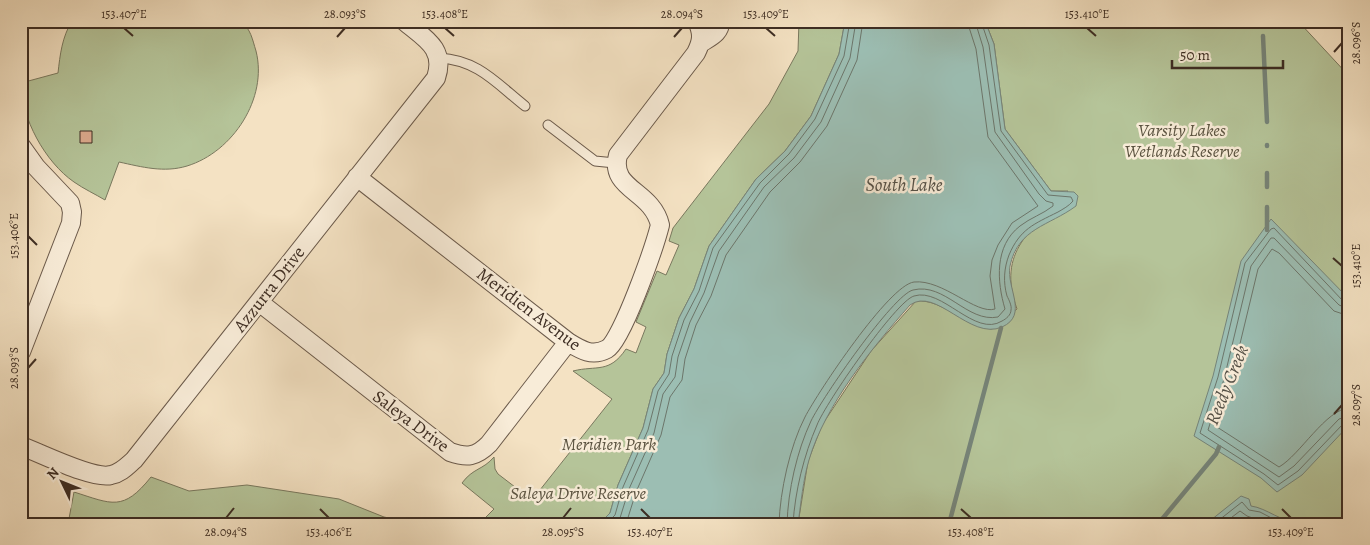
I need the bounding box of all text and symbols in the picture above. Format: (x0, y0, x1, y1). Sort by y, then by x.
text: 153.407°E (101, 6, 147, 22)
text: 28.093°S (324, 6, 366, 22)
text: 153.408°E (422, 6, 468, 22)
text: 28.094°S (661, 6, 703, 22)
text: 153.409°E (743, 6, 789, 22)
text: 153.410°E (1065, 6, 1109, 22)
text: 28.096°S (1348, 22, 1364, 64)
scale bar (1172, 38, 1284, 70)
text: 50 m (1180, 45, 1210, 65)
park label: Varsity Lakes Wetlands Reserve (1125, 118, 1240, 163)
water label: South Lake (865, 172, 943, 198)
text: 153.406°E (6, 213, 22, 259)
street label: Azzurra Drive (227, 241, 310, 338)
text: 153.410°E (1348, 244, 1364, 288)
street label: Meridien Avenue (472, 262, 586, 356)
water label: Reedy Creek (1199, 341, 1255, 429)
text: 28.093°S (6, 347, 22, 389)
street label: Saleya Drive (368, 384, 454, 458)
text: 28.097°S (1348, 384, 1364, 426)
park label: Meridien Park (562, 432, 656, 456)
north arrow (38, 458, 88, 508)
text: N (42, 463, 63, 484)
park label: Saleya Drive Reserve (510, 481, 647, 505)
text: 28.094°S (205, 524, 247, 540)
text: 153.406°E (306, 524, 352, 540)
text: 28.095°S (542, 524, 584, 540)
text: 153.407°E (627, 524, 673, 540)
text: 153.408°E (948, 524, 994, 540)
text: 153.409°E (1268, 524, 1314, 540)

